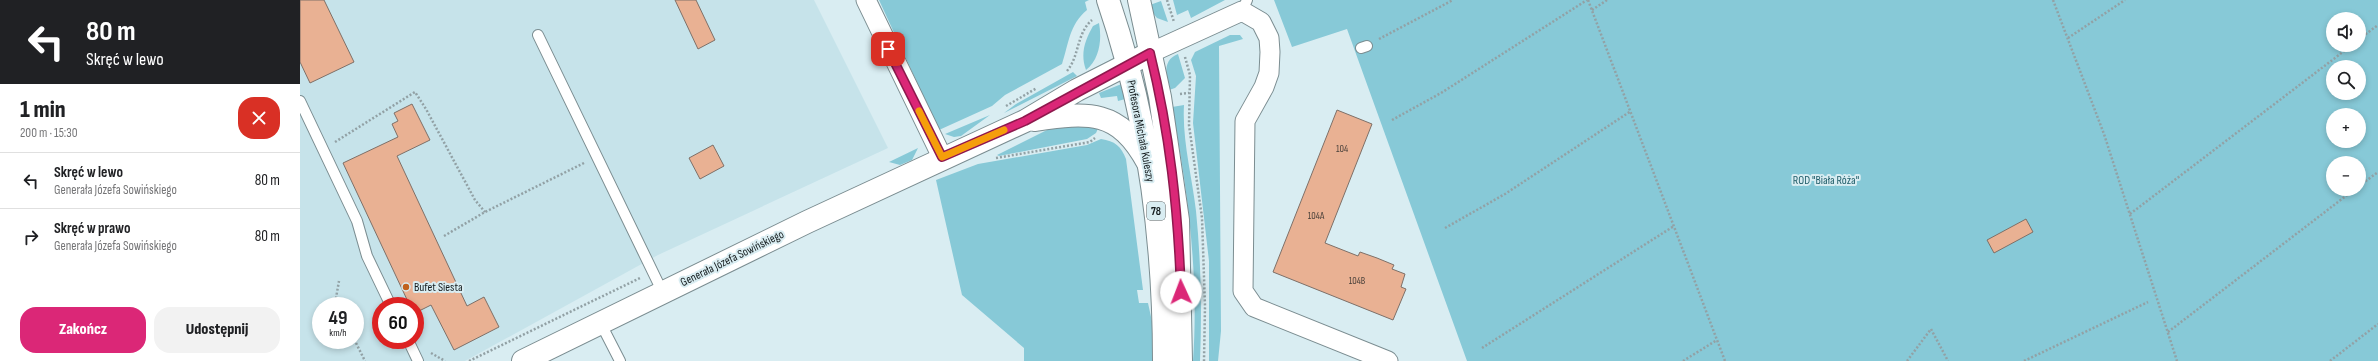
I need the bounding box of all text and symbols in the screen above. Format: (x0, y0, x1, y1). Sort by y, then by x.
map controls (2326, 12, 2366, 196)
button: sound (2326, 12, 2366, 52)
text: 80 m (86, 15, 135, 48)
icon: left (20, 16, 72, 68)
pin (871, 32, 905, 66)
icon: arrive (877, 38, 899, 60)
text: Skręć w lewo (86, 49, 164, 70)
button: search (2326, 60, 2366, 100)
street label: Profesora Michała Kuleszy (1123, 79, 1158, 184)
text: 1 min (20, 95, 66, 124)
button: close (238, 97, 280, 139)
button: + (2326, 108, 2366, 148)
text: 200 m · 15:30 (20, 125, 78, 141)
house number: 104 (1336, 143, 1348, 155)
button: − (2326, 156, 2366, 196)
text: Skręć w lewo (54, 163, 123, 182)
icon: left (20, 170, 42, 192)
text: 80 m (255, 171, 280, 190)
park label: ROD "Biała Róża" (1793, 173, 1859, 188)
text: Generała Józefa Sowińskiego (54, 182, 177, 198)
road number: 78 (1147, 202, 1165, 220)
house number: 104A (1308, 210, 1325, 222)
text: Skręć w prawo (54, 219, 131, 238)
icon: right (20, 226, 42, 248)
text: 80 m (255, 227, 280, 246)
street label: Generała Józefa Sowińskiego (678, 227, 787, 290)
text: Generała Józefa Sowińskiego (54, 238, 177, 254)
position arrow (1160, 271, 1202, 313)
house number: 104B (1349, 275, 1366, 287)
place label: Bufet Siesta (414, 280, 463, 295)
marker: Bufet Siesta (401, 282, 411, 292)
speed limit sign: 60 (372, 297, 424, 349)
text: 49 (329, 306, 347, 330)
button: Zakończ (20, 307, 146, 353)
button: Udostępnij (154, 307, 280, 353)
text: km/h (329, 327, 347, 339)

